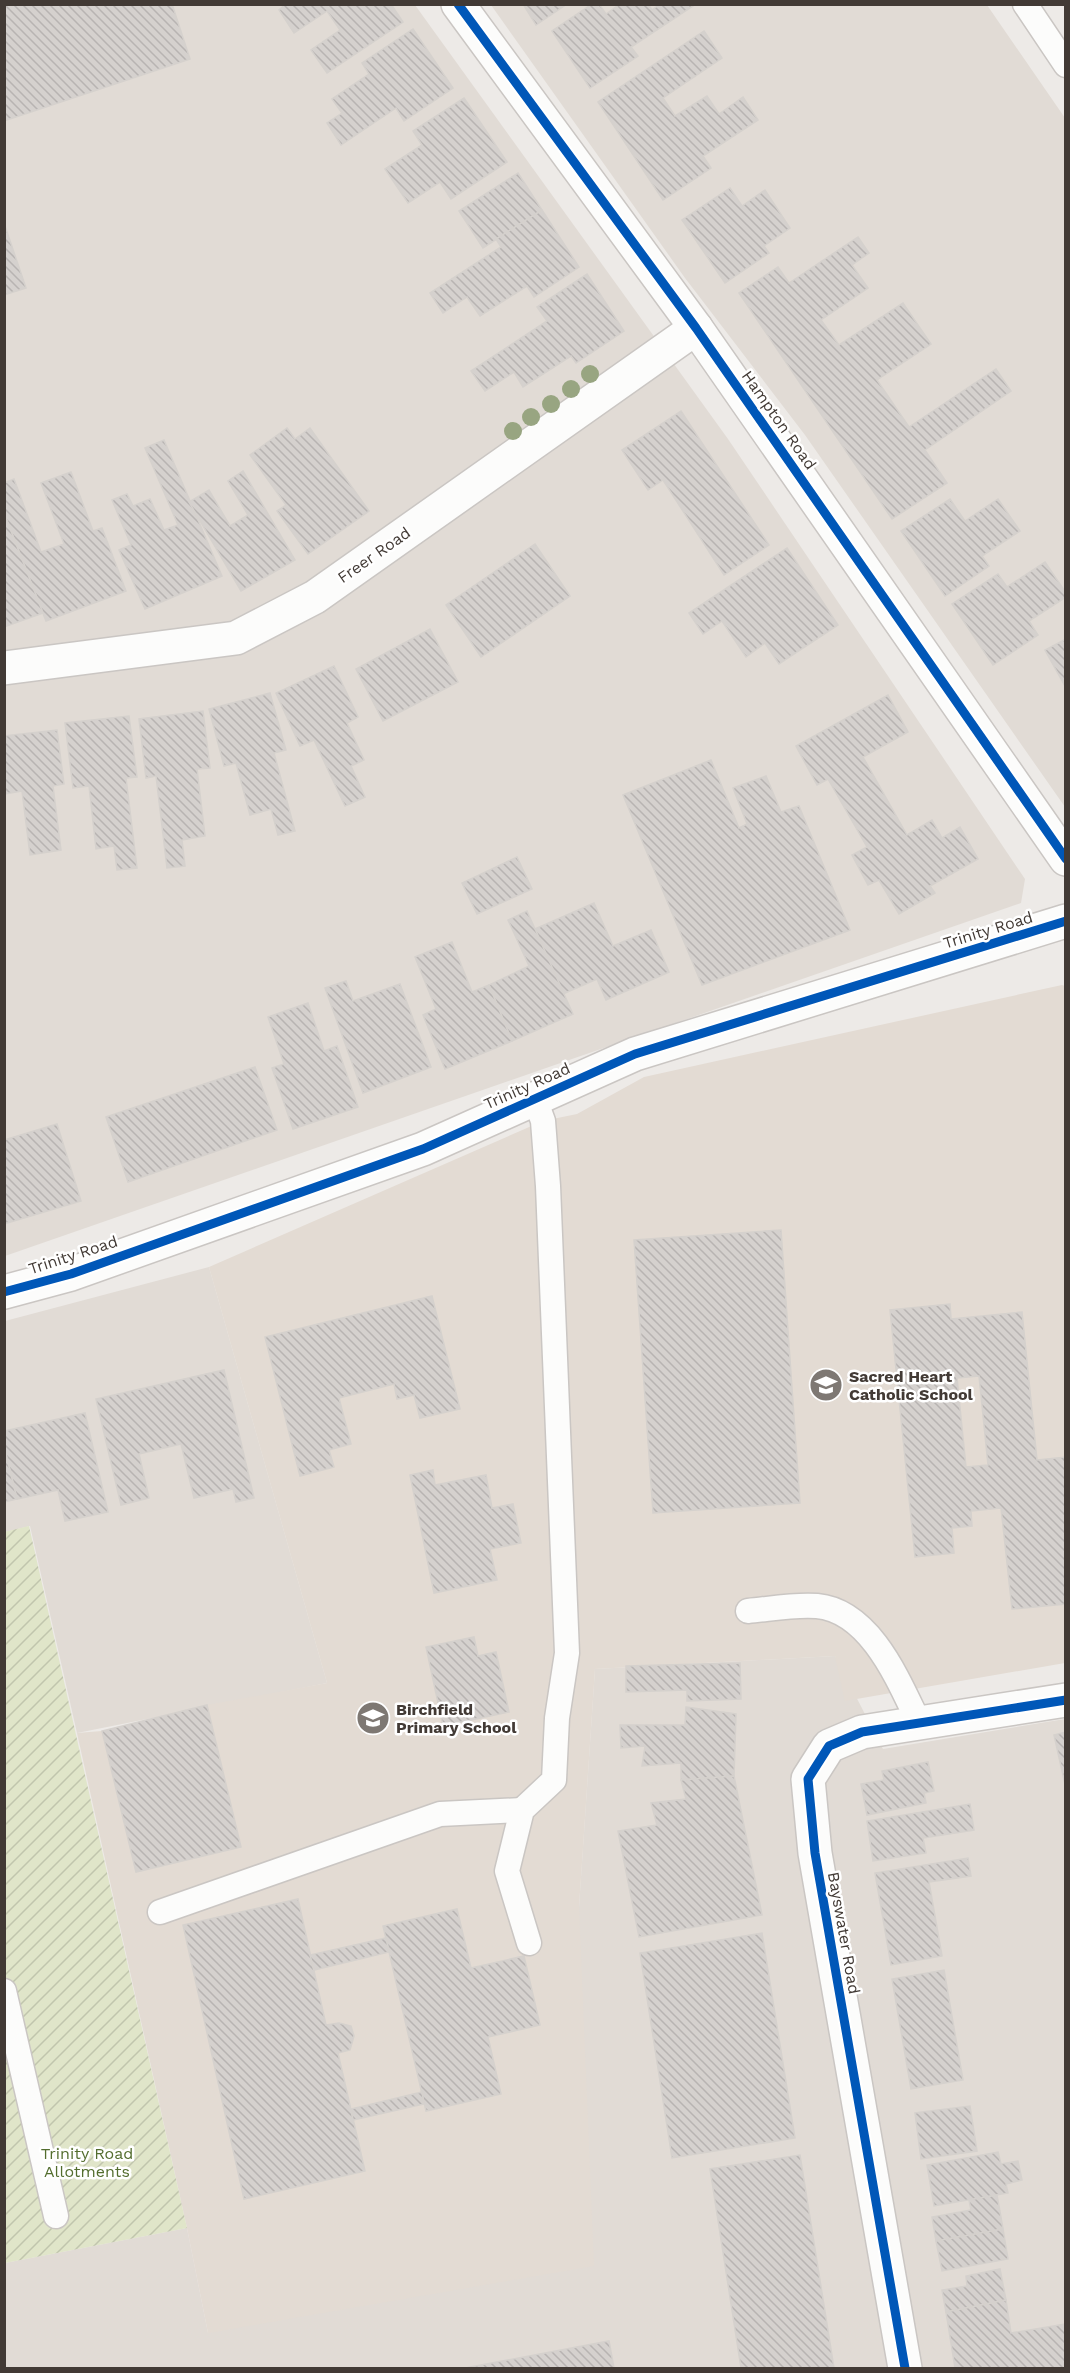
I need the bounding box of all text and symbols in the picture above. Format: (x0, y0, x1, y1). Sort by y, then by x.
street label: Hampton Road (738, 367, 820, 473)
street label: Freer Road (334, 523, 414, 587)
street label: Trinity Road (941, 907, 1035, 953)
street label: Trinity Road (481, 1058, 573, 1114)
street label: Trinity Road (26, 1232, 120, 1278)
school or university icon: Sacred Heart Catholic School (808, 1367, 844, 1403)
place label: Sacred Heart Catholic School (849, 1367, 974, 1404)
school or university icon: Birchfield Primary School (355, 1700, 391, 1736)
place label: Birchfield Primary School (396, 1700, 517, 1737)
street label: Bayswater Road (824, 1870, 864, 1996)
park label: Trinity Road Allotments (41, 2144, 133, 2181)

